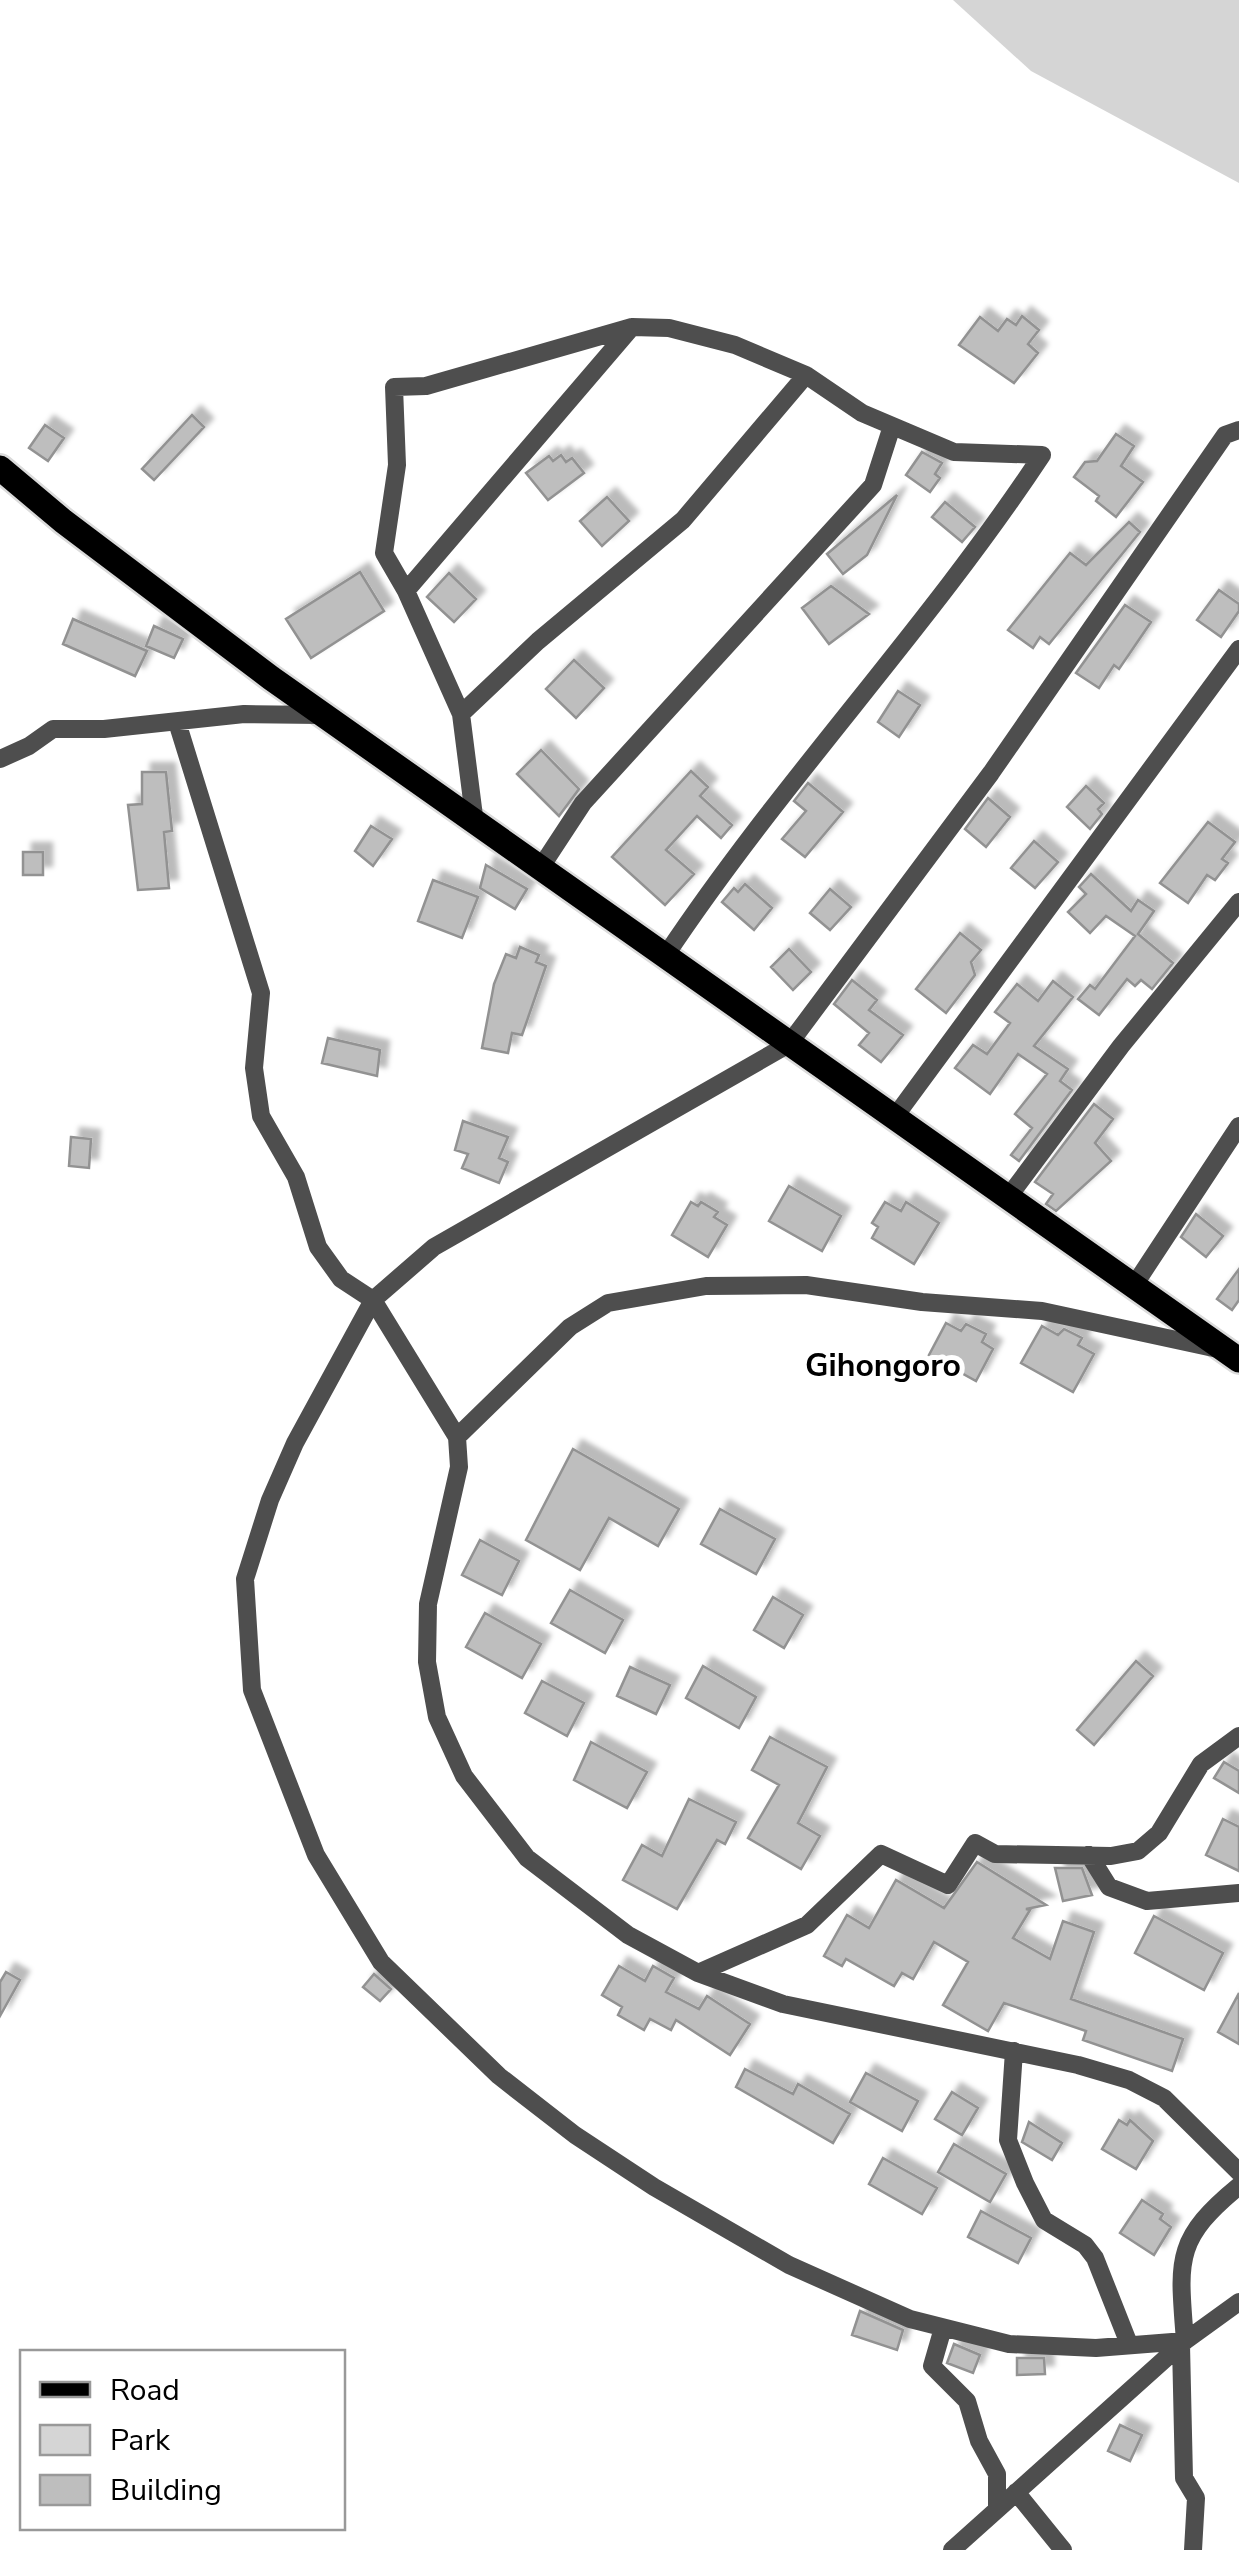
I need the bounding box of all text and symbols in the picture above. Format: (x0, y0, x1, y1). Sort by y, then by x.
district label: Gihongoro (805, 1344, 961, 1387)
legend (20, 2350, 345, 2530)
text: Road (110, 2370, 180, 2411)
text: Park (110, 2420, 171, 2461)
text: Building (110, 2470, 222, 2511)

